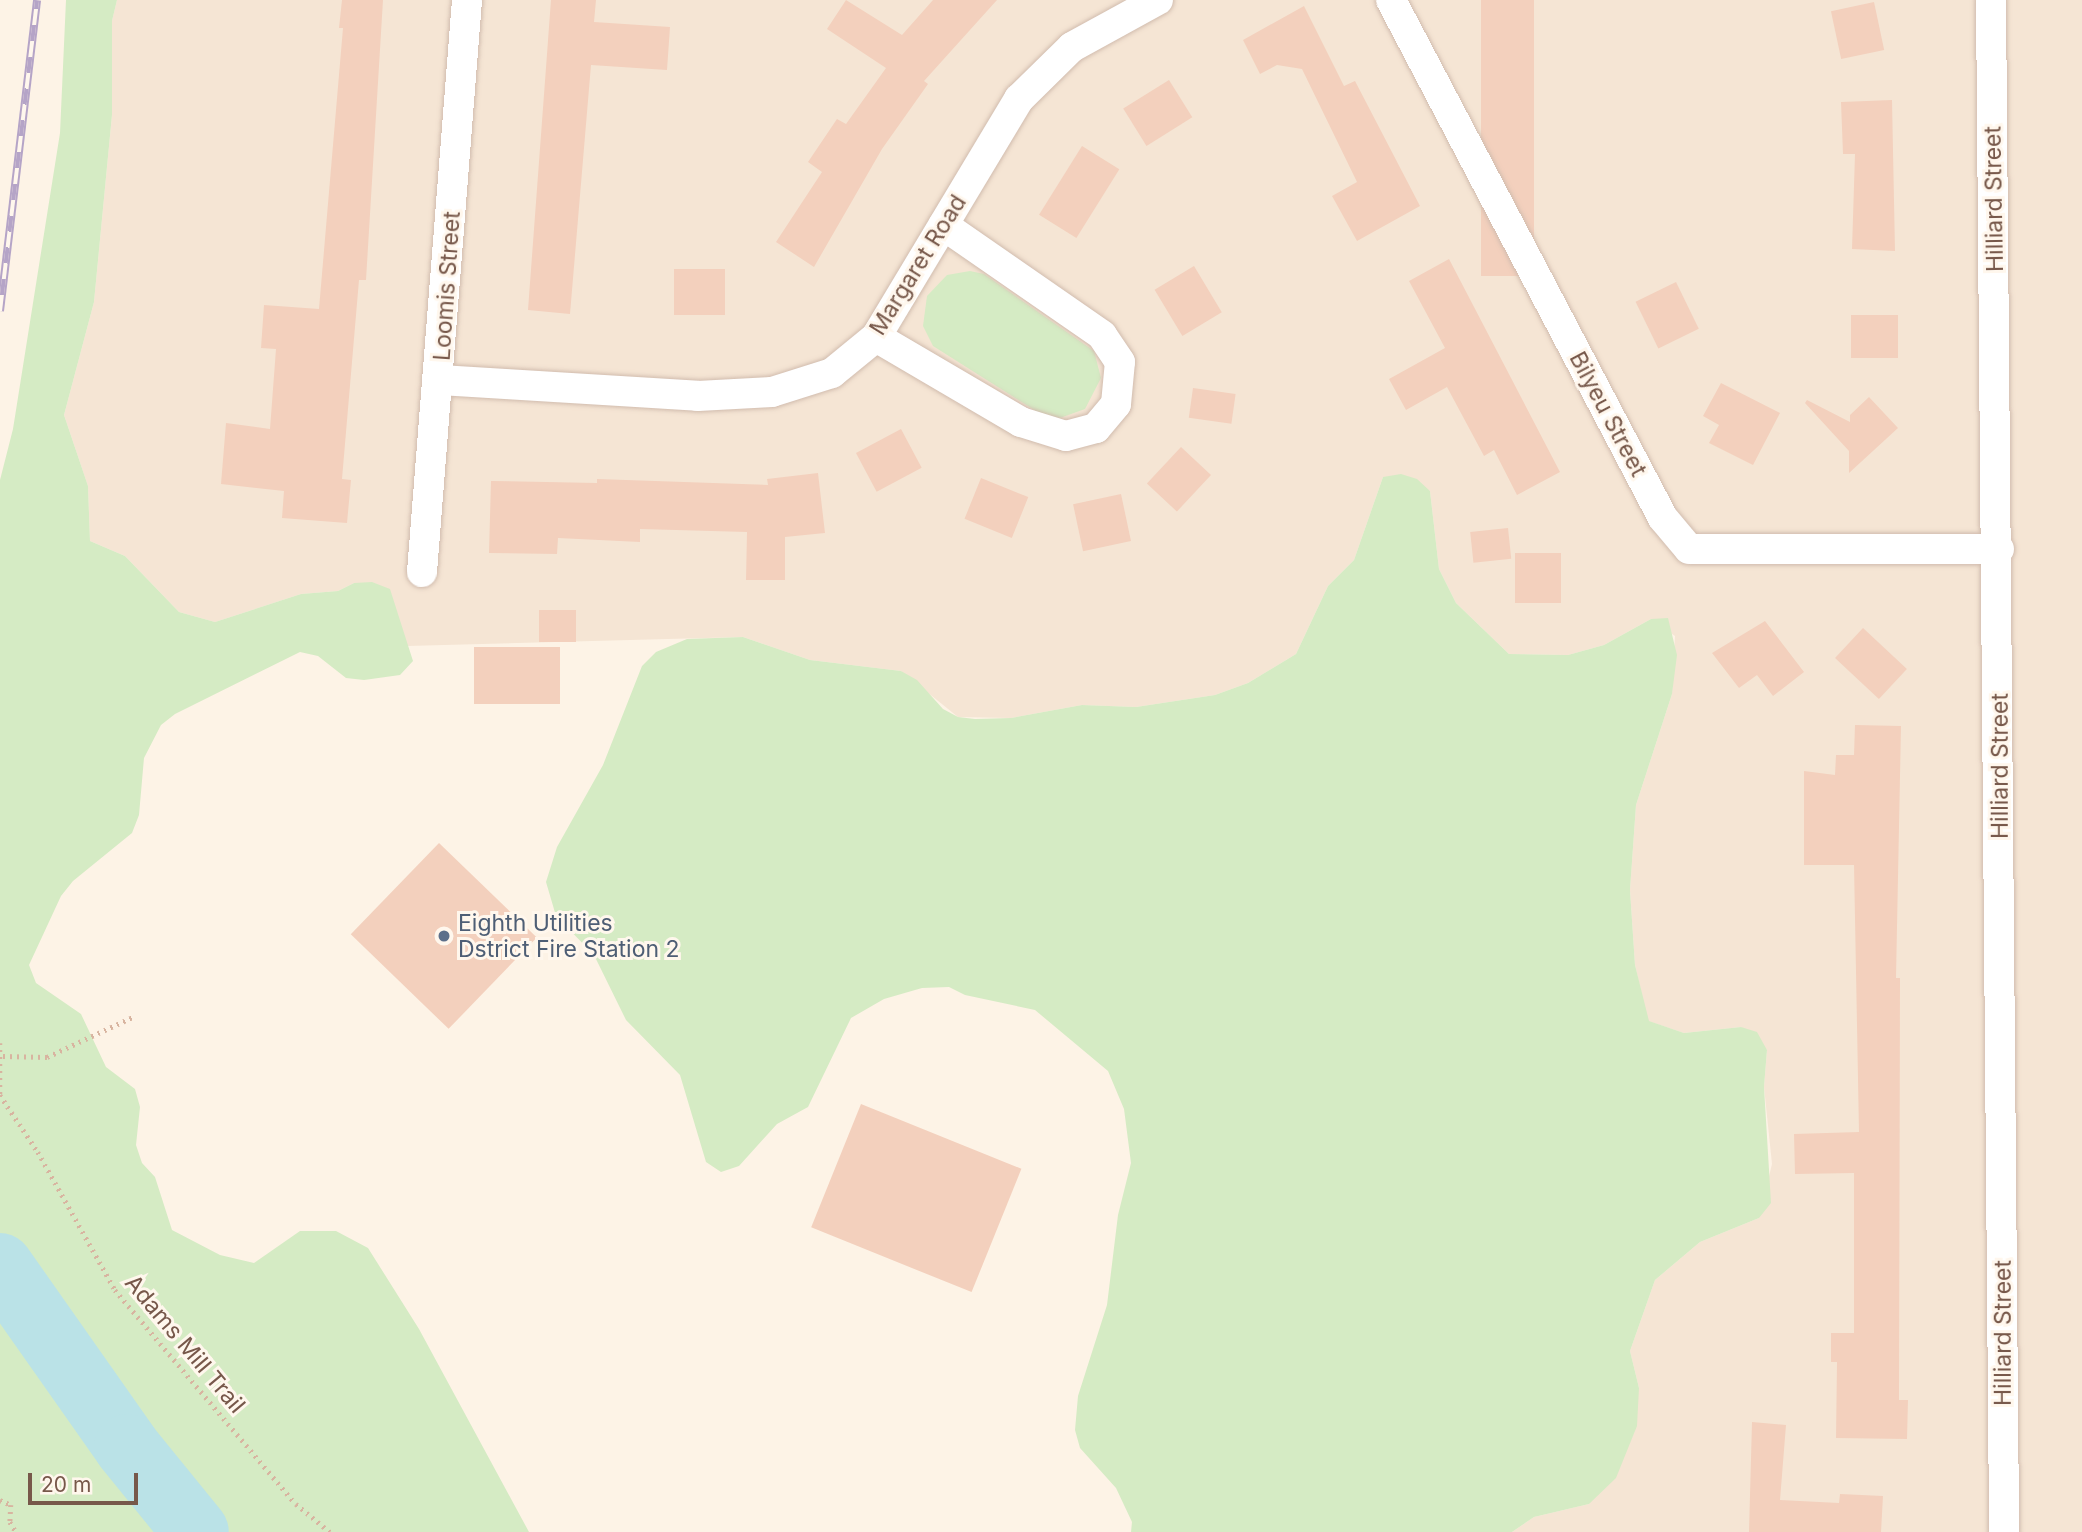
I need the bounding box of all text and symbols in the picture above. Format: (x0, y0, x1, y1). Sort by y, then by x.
street label: Hilliard Street (1979, 126, 2009, 272)
street label: Margaret Road (864, 190, 972, 340)
street label: Loomis Street (428, 210, 466, 362)
street label: Bilyeu Street (1564, 347, 1652, 481)
street label: Hilliard Street (1986, 693, 2014, 839)
place label: Eighth Utilities Dstrict Fire Station 2 (458, 909, 680, 963)
marker: Eighth Utilities Dstrict Fire Station 2 (436, 928, 452, 944)
street label: Hilliard Street (1989, 1260, 2017, 1406)
street label: Adams Mill Trail (119, 1269, 251, 1419)
scale bar (32, 1458, 142, 1502)
text: 20 m (41, 1472, 91, 1497)

